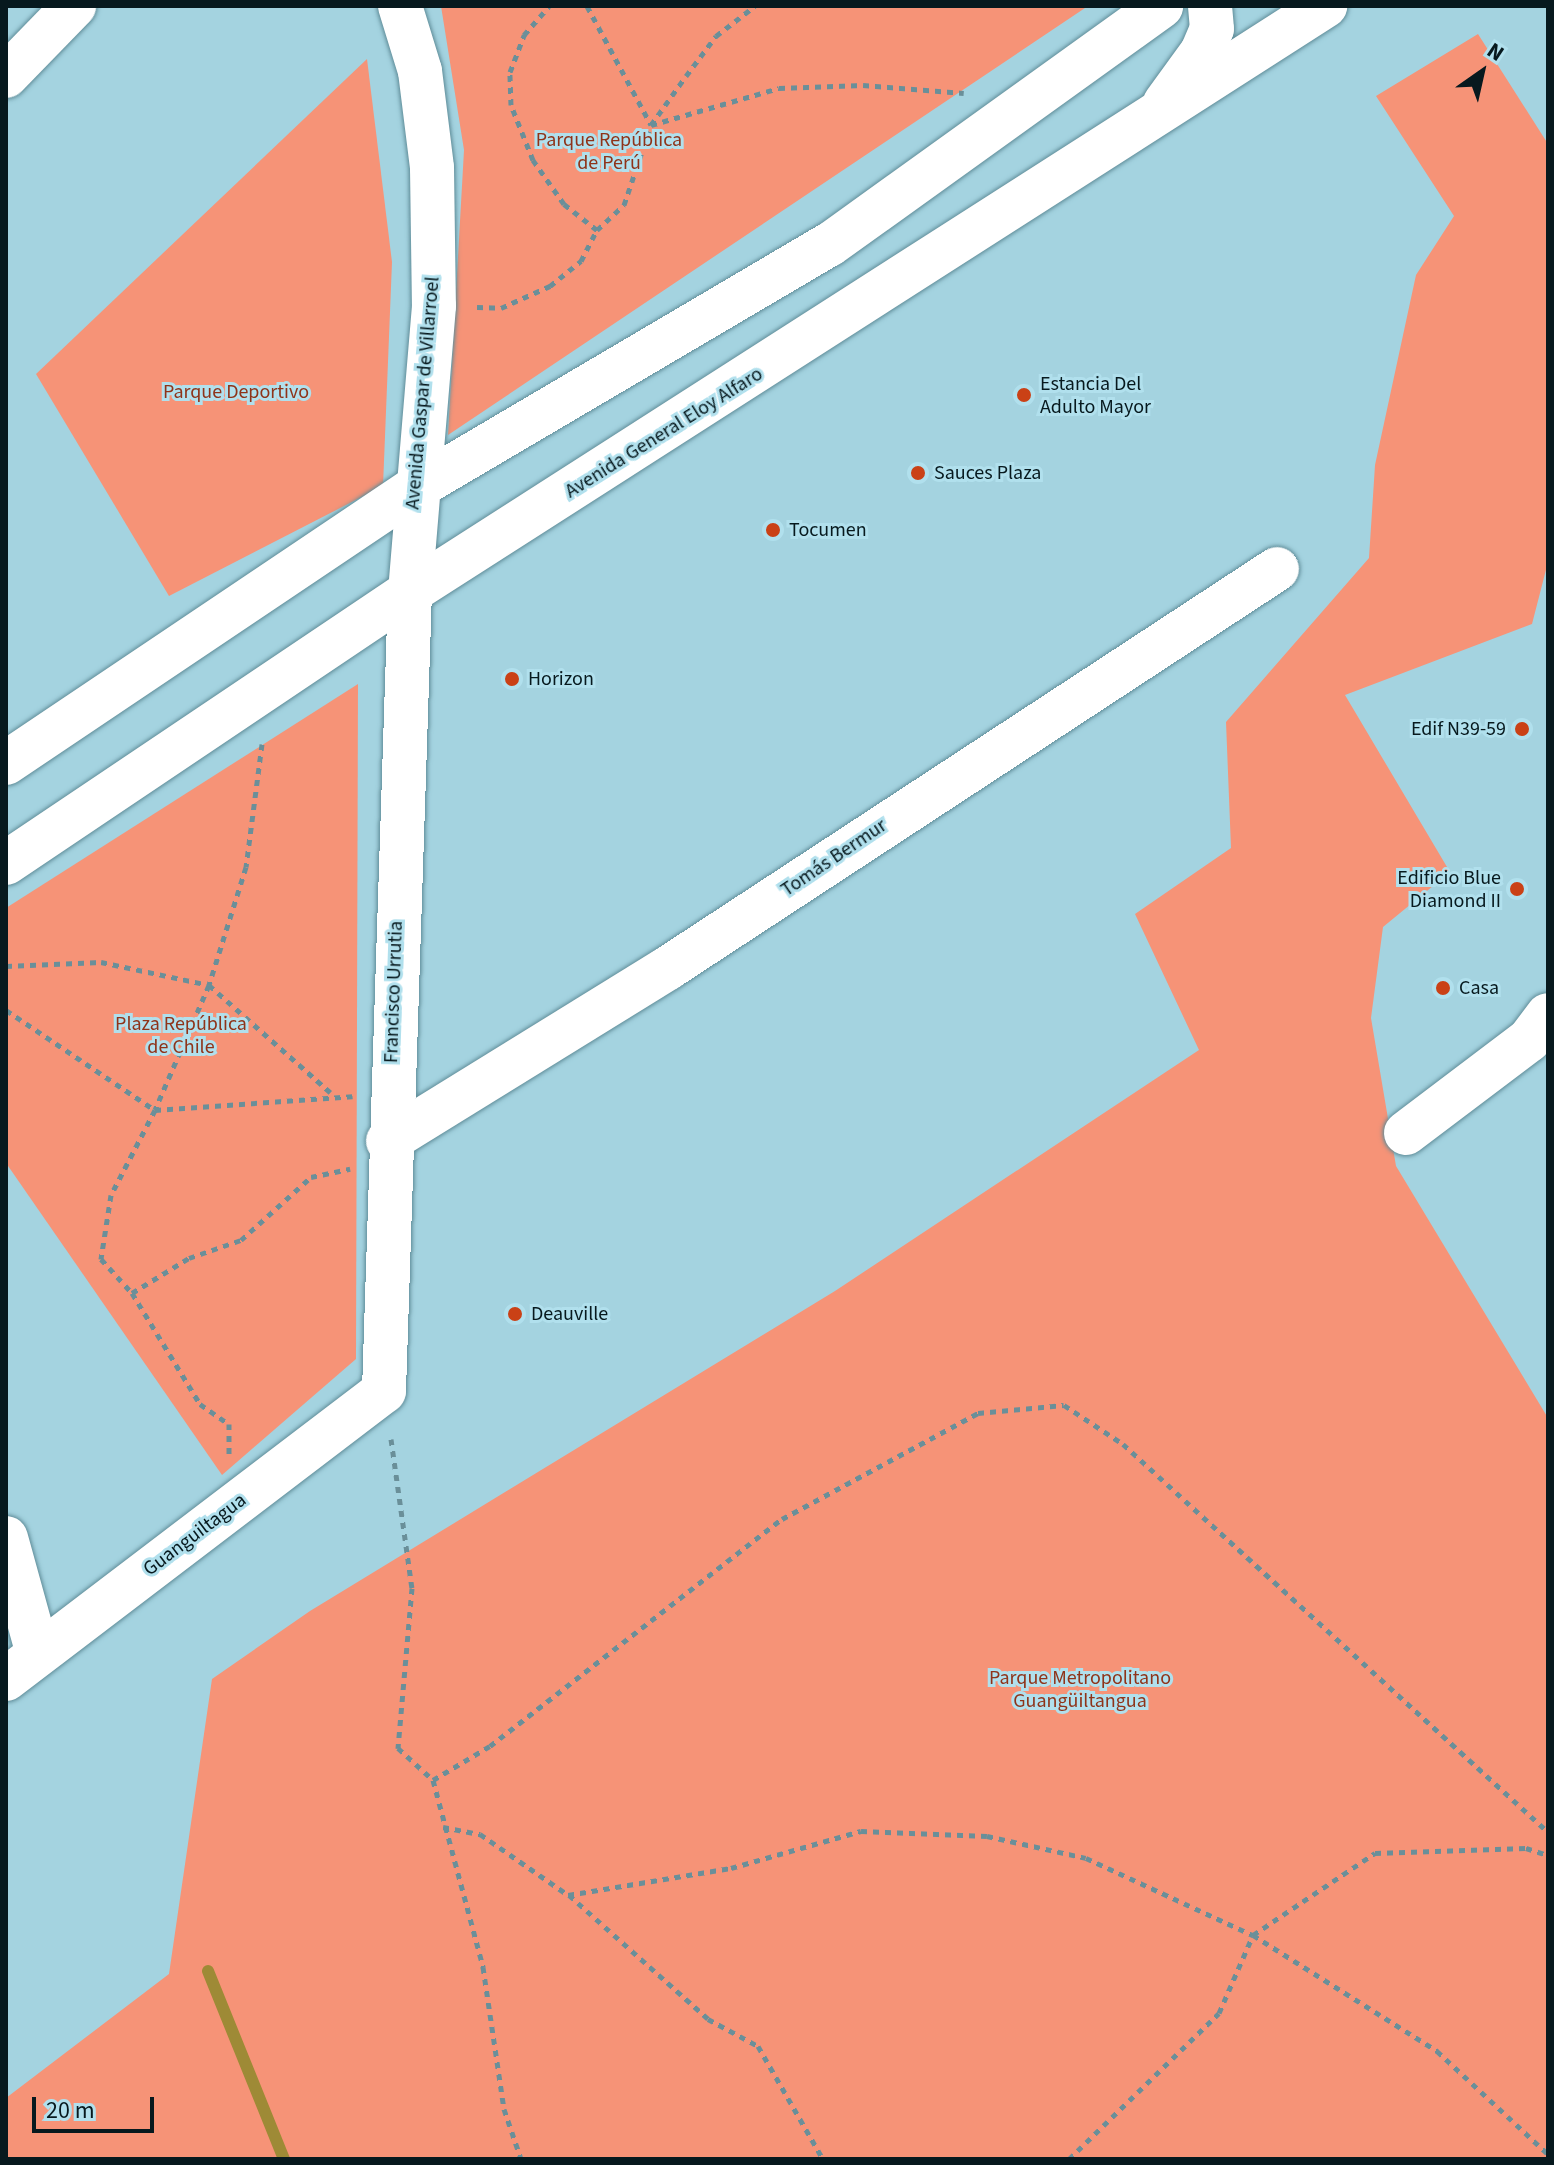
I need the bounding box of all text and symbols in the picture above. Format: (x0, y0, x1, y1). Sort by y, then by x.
north arrow (1442, 32, 1522, 112)
text: N (1480, 35, 1510, 69)
park label: Parque República de Perú (536, 128, 682, 175)
street label: Avenida Gaspar de Villarroel (401, 276, 445, 510)
street label: Avenida General Eloy Alfaro (561, 362, 767, 504)
place label: Estancia Del Adulto Mayor (1040, 372, 1151, 419)
park label: Parque Deportivo (163, 380, 309, 404)
marker: Estancia Del Adulto Mayor (1015, 386, 1033, 404)
place label: Sauces Plaza (934, 461, 1041, 485)
marker: Sauces Plaza (909, 464, 927, 482)
place label: Tocumen (789, 518, 867, 542)
marker: Tocumen (764, 521, 782, 539)
place label: Horizon (528, 667, 594, 691)
marker: Horizon (503, 670, 521, 688)
place label: Edif N39-59 (1411, 717, 1506, 741)
marker: Edif N39-59 (1513, 720, 1531, 738)
street label: Tomás Bermur (777, 814, 891, 902)
place label: Edificio Blue Diamond II (1397, 866, 1501, 913)
marker: Edificio Blue Diamond II (1508, 880, 1526, 898)
street label: Francisco Urrutia (380, 920, 408, 1064)
place label: Casa (1459, 976, 1499, 1000)
marker: Casa (1434, 979, 1452, 997)
park label: Plaza República de Chile (115, 1012, 247, 1059)
place label: Deauville (531, 1302, 608, 1326)
marker: Deauville (506, 1305, 524, 1323)
street label: Guanguiltagua (139, 1489, 251, 1581)
park label: Parque Metropolitano Guangüiltangua (989, 1667, 1171, 1714)
scale bar (36, 2081, 158, 2131)
text: 20 m (46, 2093, 95, 2128)

